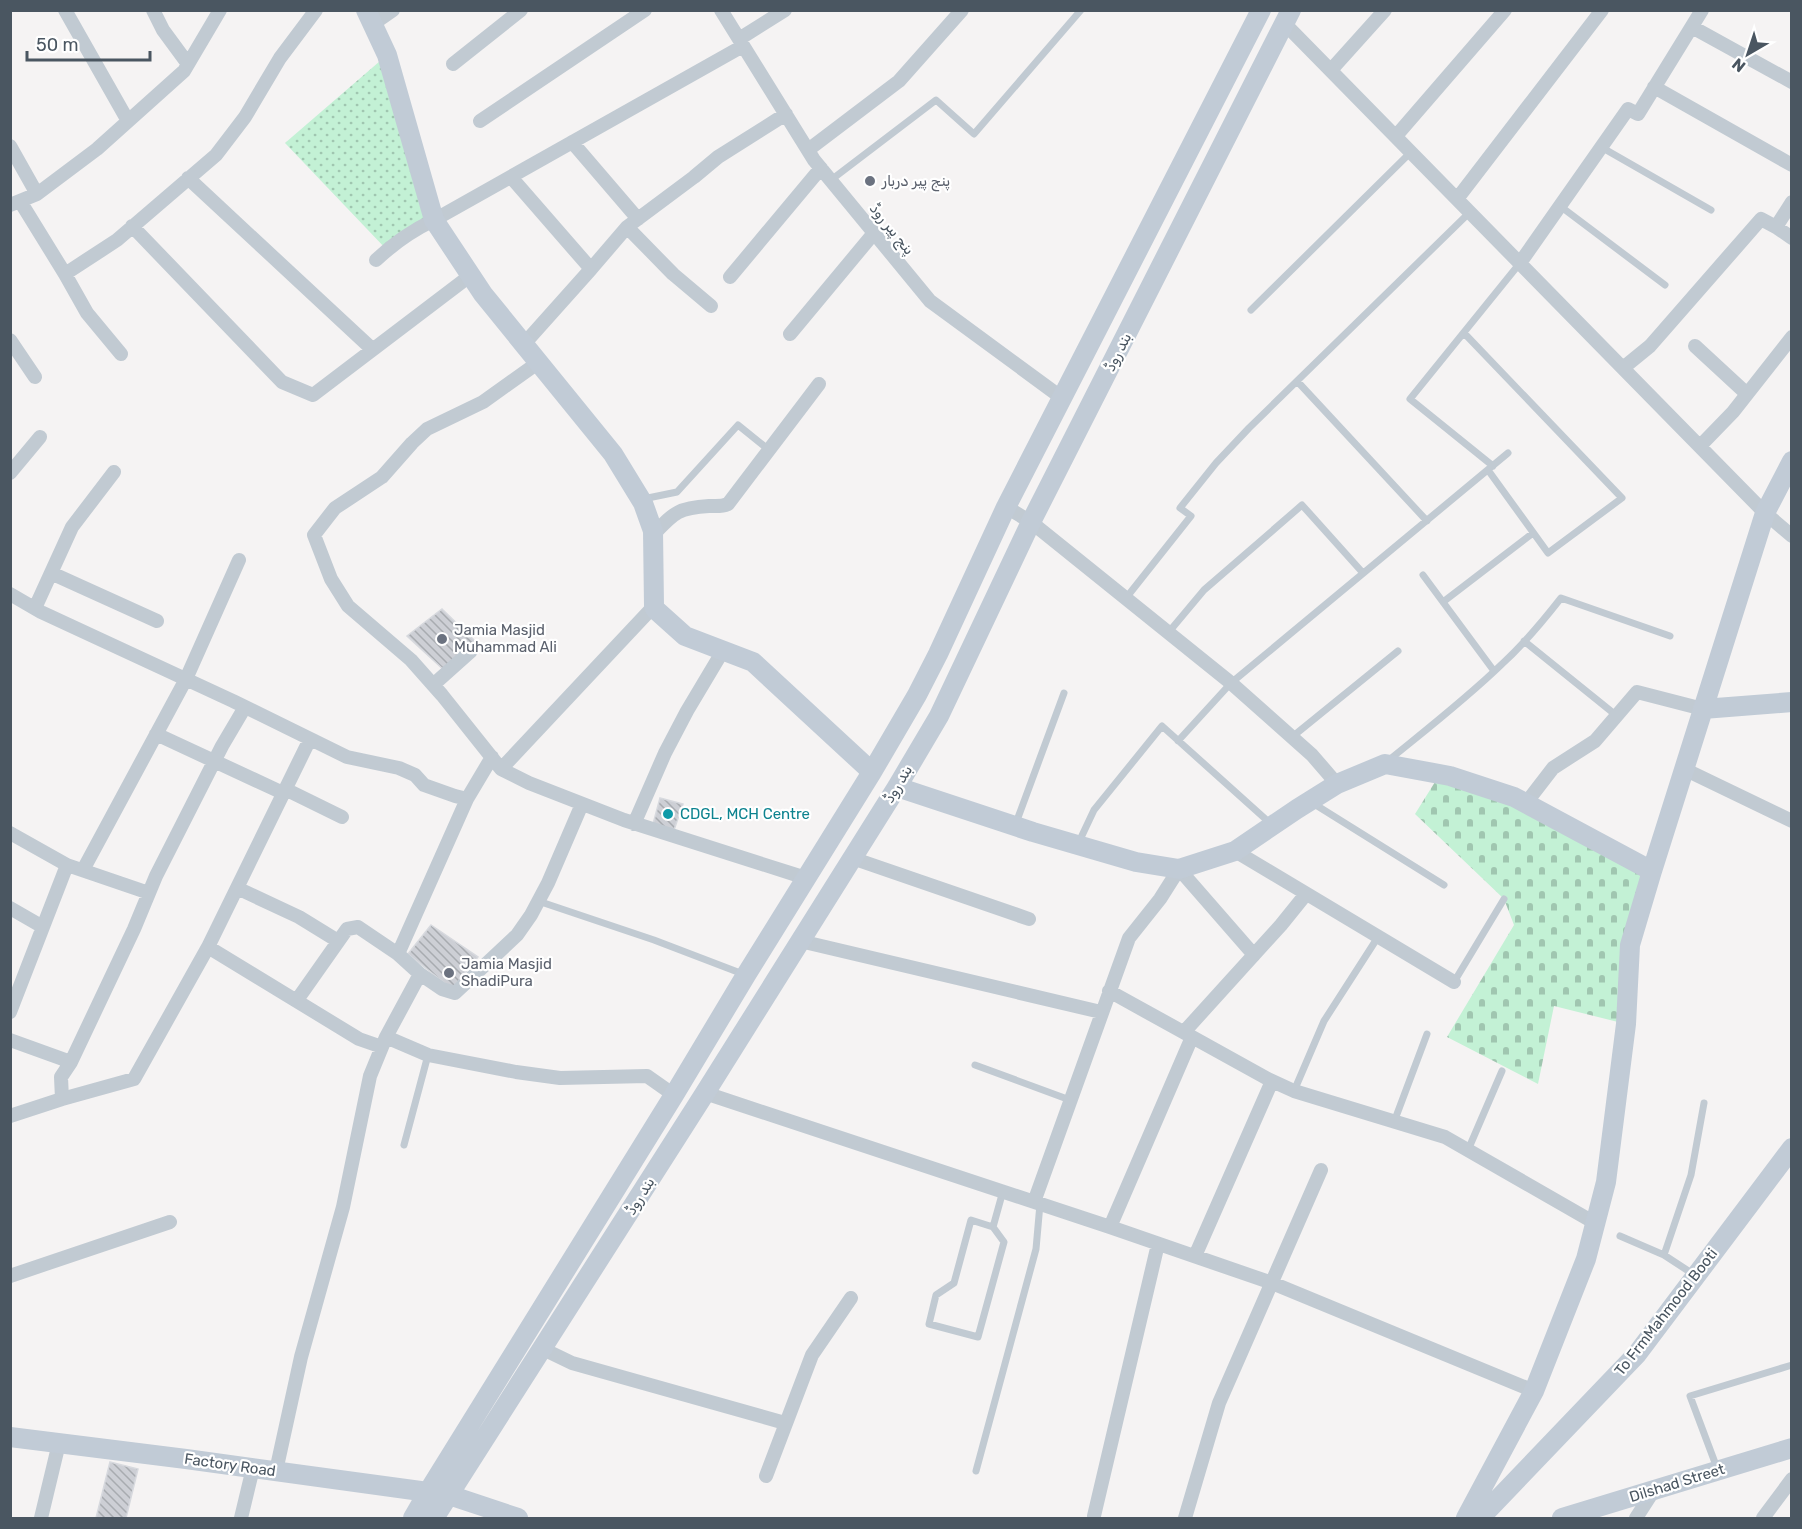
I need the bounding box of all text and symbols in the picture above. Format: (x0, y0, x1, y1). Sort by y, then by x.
scale bar (27, 24, 150, 62)
north arrow (1718, 24, 1778, 84)
text: 50 m (36, 34, 79, 56)
text: N (1728, 54, 1749, 76)
place label: پنج پیر دربار (881, 172, 950, 192)
marker: پنج پیر دربار (863, 174, 877, 188)
street label: پنج پیر روڈ (864, 200, 918, 260)
street label: بند روڈ (1101, 330, 1136, 375)
place label: Jamia Masjid Muhammad Ali (454, 621, 557, 656)
marker: Jamia Masjid Muhammad Ali (435, 632, 449, 646)
street label: بند روڈ (880, 762, 917, 807)
place label: CDGL, MCH Centre (680, 805, 810, 823)
marker: CDGL, MCH Centre (661, 807, 675, 821)
place label: Jamia Masjid ShadiPura (461, 955, 552, 990)
marker: Jamia Masjid ShadiPura (442, 966, 456, 980)
street label: بند روڈ (622, 1174, 659, 1219)
street label: To FrmMahmood Booti (1611, 1245, 1721, 1379)
street label: Factory Road (183, 1450, 277, 1480)
street label: Dilshad Street (1627, 1460, 1727, 1506)

